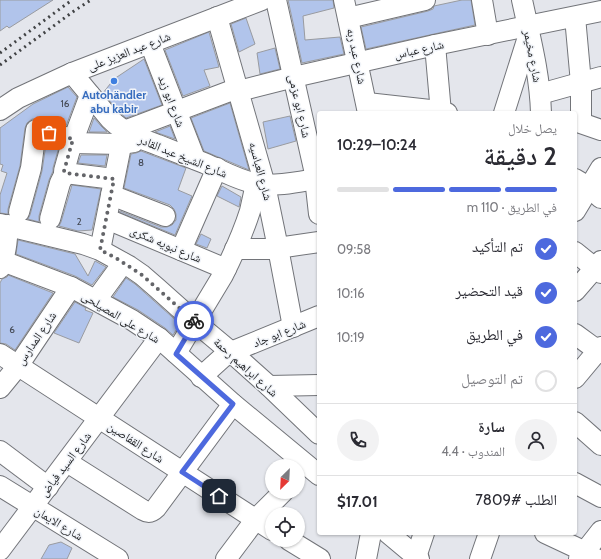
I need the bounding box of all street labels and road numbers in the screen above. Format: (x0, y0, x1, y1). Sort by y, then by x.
street label: شارع عبد ربه (343, 27, 370, 86)
street label: شارع عبد العزيز على (85, 28, 173, 75)
street label: شارع مخيمر (519, 28, 545, 84)
street label: شارع عباس (393, 36, 445, 63)
street label: شارع ابو زيد (154, 73, 189, 130)
street label: شارع ابو عزمى (284, 73, 315, 139)
street label: شارع الشيخ عبد القادر (135, 131, 230, 182)
street label: شارع العباسيه (245, 140, 276, 202)
street label: شارع نبويه شكرى (128, 222, 204, 267)
street label: شارع على المصيلحى (79, 288, 163, 347)
street label: شارع المدارس (13, 308, 60, 368)
street label: شارع ابو جاد (250, 316, 308, 351)
street label: شارع ابراهيم رحمة (210, 334, 281, 401)
street label: شارع القفاصين (105, 418, 167, 467)
street label: شارع السيد فياض (36, 429, 95, 500)
street label: شارع الايمان (32, 503, 86, 544)

